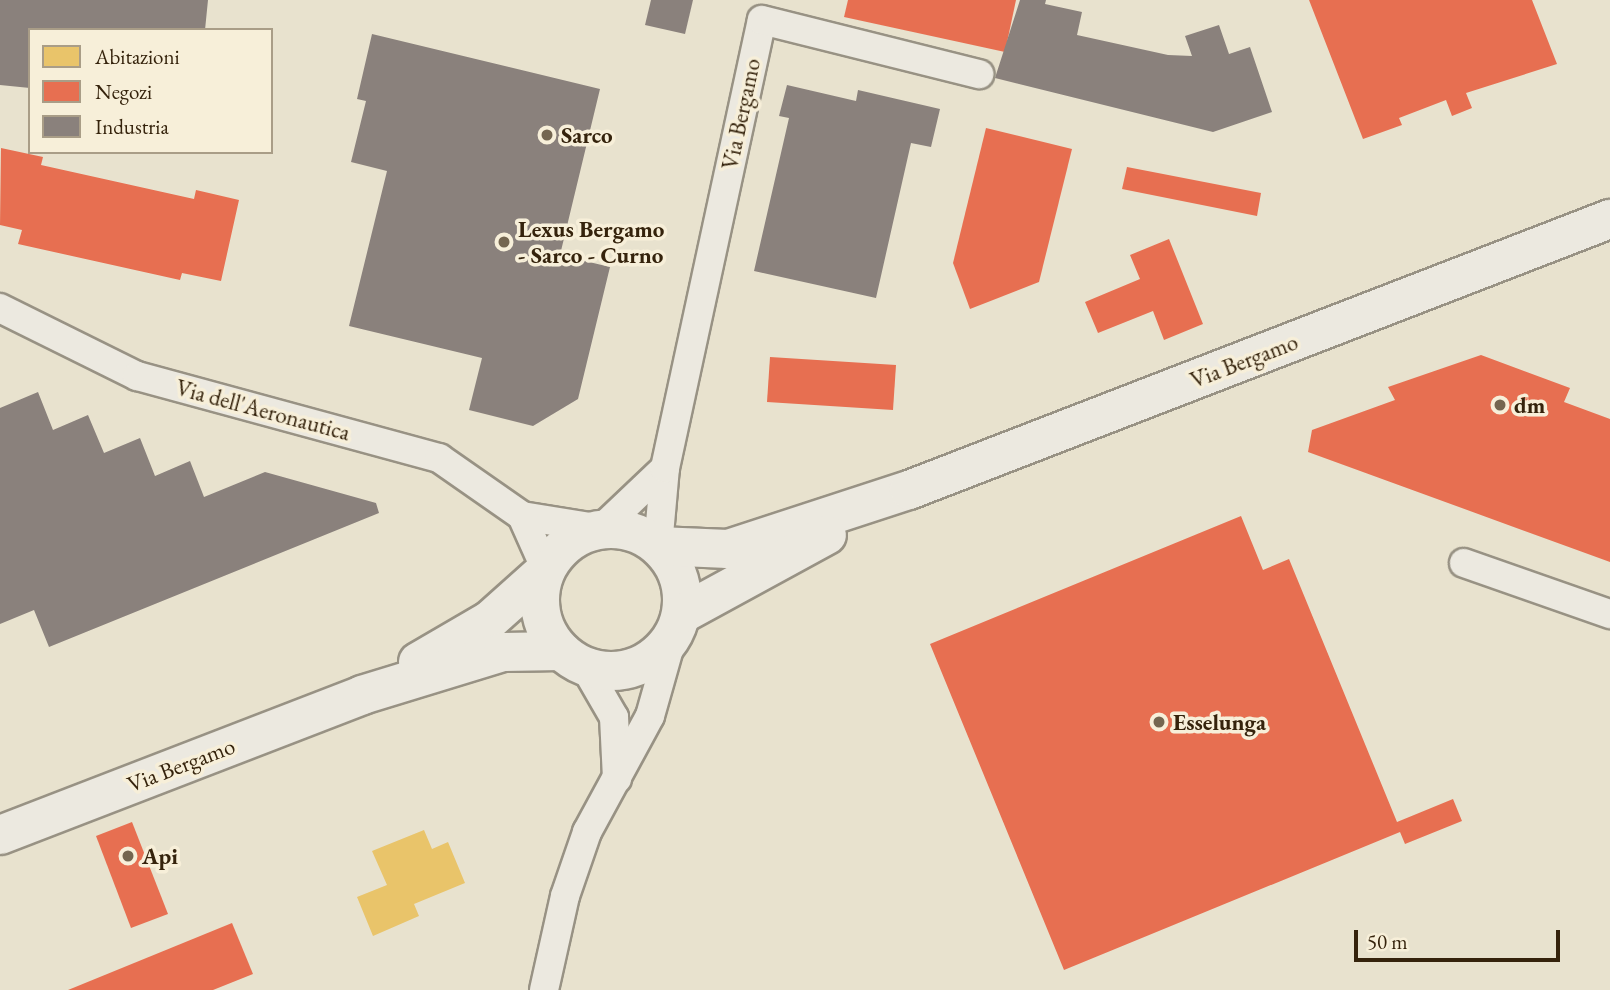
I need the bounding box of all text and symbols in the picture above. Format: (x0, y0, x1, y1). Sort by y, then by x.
legend (28, 28, 273, 154)
text: Abitazioni (95, 43, 180, 70)
street label: Via Bergamo (716, 56, 766, 172)
text: Negozi (95, 78, 152, 105)
text: Industria (95, 113, 169, 140)
place label: Sarco (561, 121, 613, 149)
marker: Sarco (539, 127, 555, 143)
place label: Lexus Bergamo - Sarco - Curno (518, 215, 664, 269)
marker: Lexus Bergamo - Sarco - Curno (496, 234, 512, 250)
street label: Via Bergamo (1186, 328, 1302, 394)
street label: Via dell'Aeronautica (173, 373, 353, 447)
place label: dm (1514, 391, 1545, 419)
marker: dm (1492, 397, 1508, 413)
place label: Esselunga (1173, 708, 1266, 736)
marker: Esselunga (1151, 714, 1167, 730)
street label: Via Bergamo (123, 732, 239, 798)
place label: Api (142, 842, 178, 870)
marker: Api (120, 848, 136, 864)
scale bar (1358, 916, 1564, 960)
text: 50 m (1367, 928, 1408, 955)

